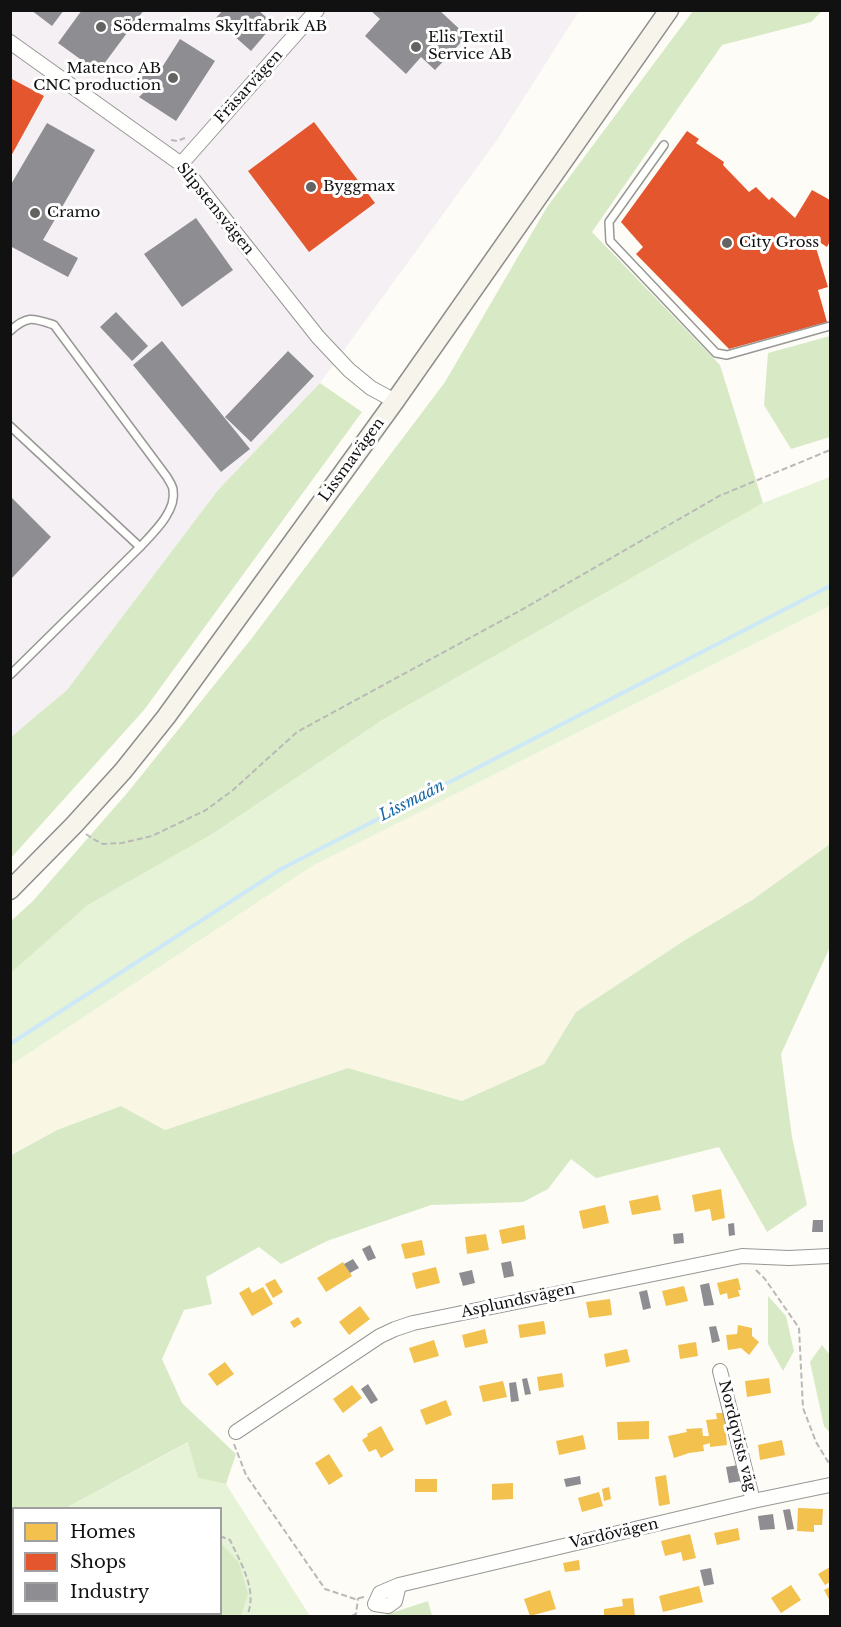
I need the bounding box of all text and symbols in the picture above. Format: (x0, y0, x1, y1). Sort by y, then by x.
place label: Södermalms Skyltfabrik AB (113, 18, 327, 36)
marker: Södermalms Skyltfabrik AB (94, 20, 108, 34)
place label: Elis Textil Service AB (428, 29, 512, 64)
marker: Elis Textil Service AB (409, 40, 423, 54)
street label: Fräsarvägen (211, 46, 287, 128)
place label: Matenco AB CNC production (33, 60, 161, 95)
marker: Matenco AB CNC production (166, 71, 180, 85)
street label: Slipstensvägen (172, 159, 258, 259)
place label: Byggmax (323, 178, 395, 196)
marker: Byggmax (304, 180, 318, 194)
place label: Cramo (47, 204, 100, 222)
marker: Cramo (28, 206, 42, 220)
place label: City Gross (739, 234, 819, 252)
marker: City Gross (720, 236, 734, 250)
street label: Lissmavägen (316, 415, 388, 505)
water label: Lissmaån (376, 776, 448, 826)
street label: Asplundsvägen (460, 1280, 576, 1322)
street label: Nordqvists väg (714, 1379, 760, 1493)
legend (12, 1507, 222, 1615)
street label: Vardövägen (568, 1515, 660, 1553)
text: Homes (70, 1521, 136, 1543)
text: Shops (70, 1551, 126, 1573)
text: Industry (70, 1581, 149, 1603)

